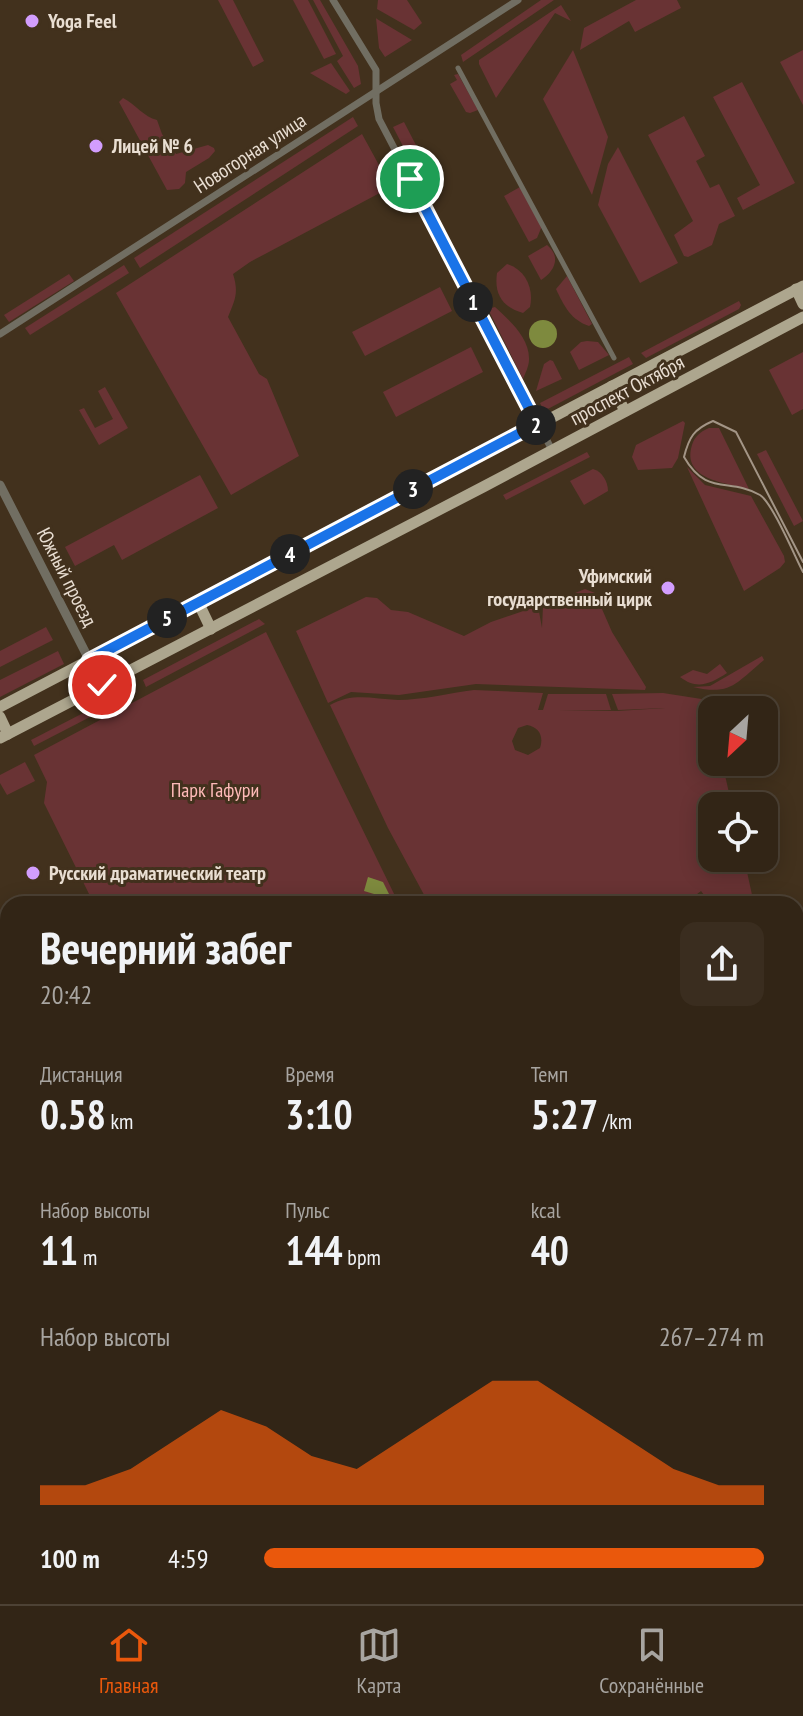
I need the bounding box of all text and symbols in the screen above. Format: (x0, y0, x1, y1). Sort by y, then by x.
place label: Yoga Feel (47, 8, 117, 34)
marker: Yoga Feel (23, 12, 41, 30)
street label: Новогорная улица (189, 107, 311, 199)
place label: Лицей № 6 (111, 133, 193, 159)
marker: Лицей № 6 (87, 137, 105, 155)
pin (376, 145, 444, 213)
icon: arrive (388, 157, 432, 201)
pin: 1 (453, 282, 493, 322)
text: 1 (468, 288, 478, 316)
street label: проспект Октября (565, 349, 689, 431)
pin: 2 (516, 405, 556, 445)
text: 2 (531, 411, 541, 439)
pin: 3 (393, 469, 433, 509)
text: 3 (408, 475, 418, 503)
street label: Южный проезд (31, 523, 103, 631)
pin: 4 (270, 534, 310, 574)
text: 4 (285, 540, 295, 568)
place label: Уфимский государственный цирк (487, 563, 653, 612)
marker: Уфимский государственный цирк (659, 579, 677, 597)
pin: 5 (147, 598, 187, 638)
text: 5 (162, 604, 172, 632)
pin (68, 651, 136, 719)
icon: check (80, 663, 124, 707)
north arrow (698, 696, 778, 776)
map controls (698, 696, 778, 872)
park label: Парк Гафури (171, 777, 259, 803)
button: locate (698, 792, 778, 872)
place label: Русский драматический театр (49, 860, 266, 886)
marker: Русский драматический театр (24, 864, 42, 882)
text: Вечерний забег (40, 919, 291, 976)
button: share (680, 922, 764, 1006)
text: 20:42 (40, 978, 92, 1011)
text: Дистанция (40, 1060, 122, 1088)
text: Время (285, 1060, 334, 1088)
text: Темп (531, 1060, 568, 1088)
text: 0.58 (40, 1088, 106, 1140)
text: 3:10 (285, 1088, 353, 1140)
text: 5:27 (531, 1088, 598, 1140)
text: km (106, 1107, 133, 1135)
text: /km (598, 1107, 632, 1135)
text: Набор высоты (40, 1196, 150, 1224)
text: Пульс (285, 1196, 330, 1224)
text: kcal (531, 1196, 561, 1224)
text: 11 (40, 1224, 78, 1276)
text: 144 (285, 1224, 343, 1276)
text: 40 (531, 1224, 569, 1276)
text: m (78, 1243, 97, 1271)
text: bpm (343, 1243, 381, 1271)
text: Набор высоты (40, 1320, 170, 1353)
text: 267–274 m (659, 1320, 764, 1353)
text: 100 m (40, 1542, 100, 1575)
text: 4:59 (168, 1542, 208, 1575)
tab: Главная (99, 1623, 159, 1699)
tab: Карта (357, 1623, 401, 1699)
tab: Сохранённые (599, 1623, 704, 1699)

